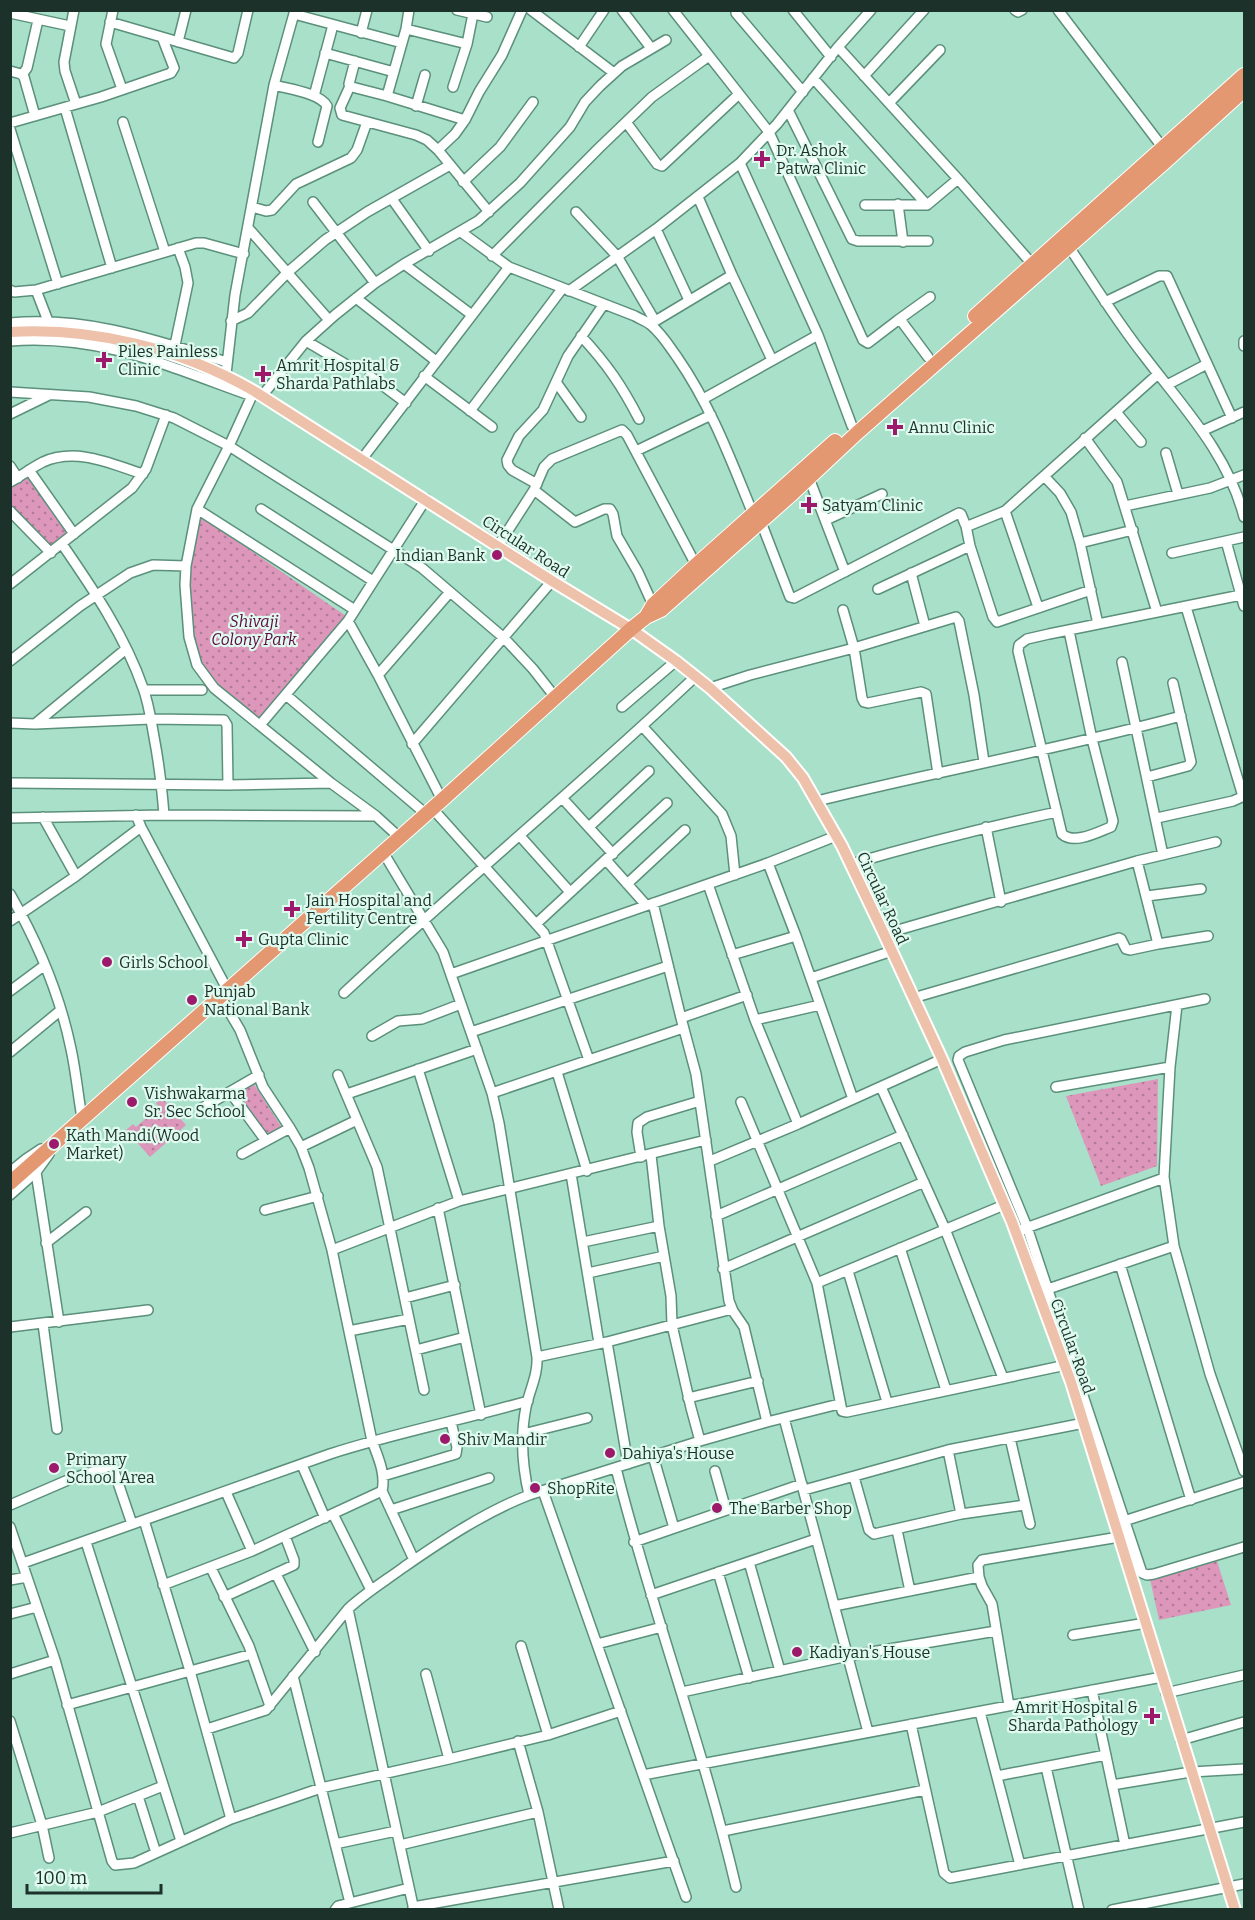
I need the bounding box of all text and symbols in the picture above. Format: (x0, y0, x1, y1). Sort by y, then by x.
place label: Dr. Ashok Patwa Clinic (776, 141, 866, 178)
marker: Dr. Ashok Patwa Clinic (753, 150, 771, 168)
place label: Piles Painless Clinic (118, 342, 218, 379)
marker: Piles Painless Clinic (95, 351, 113, 369)
place label: Amrit Hospital & Sharda Pathlabs (276, 356, 400, 393)
marker: Amrit Hospital & Sharda Pathlabs (254, 365, 272, 383)
marker: Annu Clinic (886, 418, 904, 436)
place label: Annu Clinic (908, 418, 995, 437)
marker: Satyam Clinic (800, 496, 818, 514)
place label: Satyam Clinic (822, 496, 923, 515)
street label: Circular Road (479, 511, 573, 582)
place label: Indian Bank (395, 546, 485, 565)
marker: Indian Bank (490, 548, 504, 562)
park label: Shivaji Colony Park (211, 612, 297, 649)
street label: Circular Road (853, 849, 913, 948)
place label: Jain Hospital and Fertility Centre (305, 891, 432, 928)
marker: Jain Hospital and Fertility Centre (283, 900, 301, 918)
marker: Gupta Clinic (235, 930, 253, 948)
place label: Gupta Clinic (258, 930, 349, 949)
place label: Girls School (119, 953, 208, 972)
marker: Girls School (100, 955, 114, 969)
place label: Punjab National Bank (204, 982, 310, 1019)
marker: Punjab National Bank (185, 993, 199, 1007)
place label: Vishwakarma Sr. Sec School (144, 1084, 246, 1121)
marker: Vishwakarma Sr. Sec School (125, 1095, 139, 1109)
place label: Kath Mandi(Wood Market) (66, 1126, 200, 1163)
marker: Kath Mandi(Wood Market) (47, 1137, 61, 1151)
street label: Circular Road (1046, 1296, 1099, 1397)
place label: Shiv Mandir (457, 1430, 547, 1449)
marker: Shiv Mandir (438, 1432, 452, 1446)
place label: Dahiya's House (622, 1444, 734, 1463)
marker: Dahiya's House (603, 1446, 617, 1460)
place label: Primary School Area (66, 1450, 155, 1487)
marker: Primary School Area (47, 1461, 61, 1475)
place label: ShopRite (547, 1479, 615, 1498)
marker: ShopRite (528, 1481, 542, 1495)
place label: The Barber Shop (729, 1499, 852, 1518)
marker: The Barber Shop (710, 1501, 724, 1515)
place label: Kadiyan's House (809, 1643, 930, 1662)
marker: Kadiyan's House (790, 1645, 804, 1659)
place label: Amrit Hospital & Sharda Pathology (1008, 1698, 1139, 1735)
marker: Amrit Hospital & Sharda Pathology (1143, 1707, 1161, 1725)
scale bar (27, 1857, 160, 1895)
text: 100 m (36, 1867, 87, 1889)

